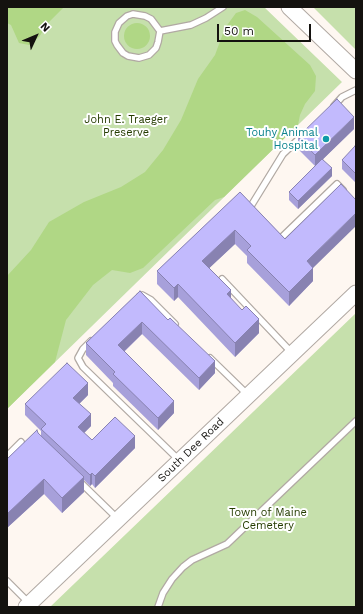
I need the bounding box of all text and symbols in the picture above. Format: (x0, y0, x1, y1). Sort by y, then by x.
north arrow (16, 16, 56, 56)
scale bar (219, 16, 313, 42)
text: N (37, 20, 53, 35)
text: 50 m (224, 24, 254, 38)
park label: John E. Traeger Preserve (84, 113, 168, 139)
place label: Touhy Animal Hospital (246, 126, 318, 152)
marker: Touhy Animal Hospital (321, 134, 331, 144)
street label: South Dee Road (155, 415, 227, 485)
park label: Town of Maine Cemetery (229, 506, 307, 532)

